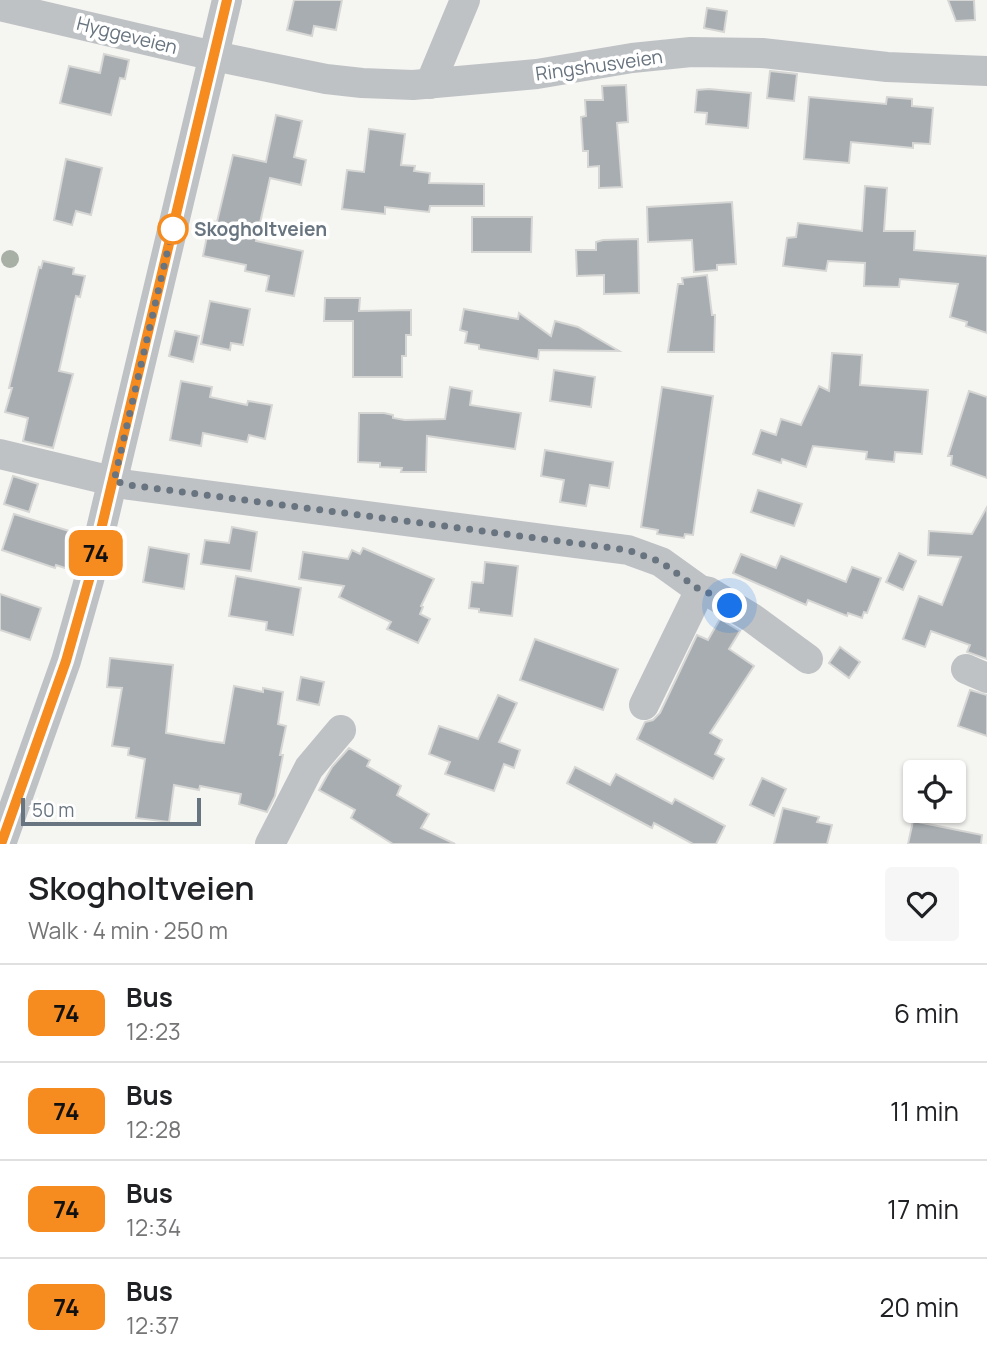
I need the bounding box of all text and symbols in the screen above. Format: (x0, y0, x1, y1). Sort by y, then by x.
street label: Hyggeveien (74, 10, 180, 60)
street label: Ringshusveien (534, 43, 664, 87)
marker: Skogholtveien (158, 214, 188, 244)
place label: Skogholtveien (194, 216, 327, 242)
line badge: 74 (64, 530, 128, 576)
text: 74 (83, 536, 109, 569)
your location (712, 588, 747, 623)
map controls (903, 760, 966, 823)
button: locate (903, 760, 966, 823)
scale bar (21, 795, 201, 827)
text: 50 m (32, 797, 74, 823)
text: Skogholtveien (28, 865, 254, 910)
button: heart (885, 867, 959, 941)
text: Walk · 4 min · 250 m (28, 914, 228, 946)
text: Bus (126, 979, 173, 1015)
text: 6 min (894, 995, 959, 1031)
text: 74 (53, 996, 80, 1029)
text: 12:23 (126, 1015, 181, 1047)
text: Bus (126, 1077, 173, 1113)
text: 11 min (890, 1093, 959, 1129)
text: 74 (53, 1094, 80, 1127)
text: 12:28 (126, 1113, 181, 1145)
text: Bus (126, 1175, 173, 1211)
text: 17 min (887, 1191, 959, 1227)
text: 74 (53, 1192, 80, 1225)
text: 12:34 (126, 1211, 181, 1243)
text: Bus (126, 1273, 173, 1309)
text: 20 min (880, 1289, 959, 1325)
text: 74 (53, 1290, 80, 1323)
text: 12:37 (126, 1309, 179, 1341)

